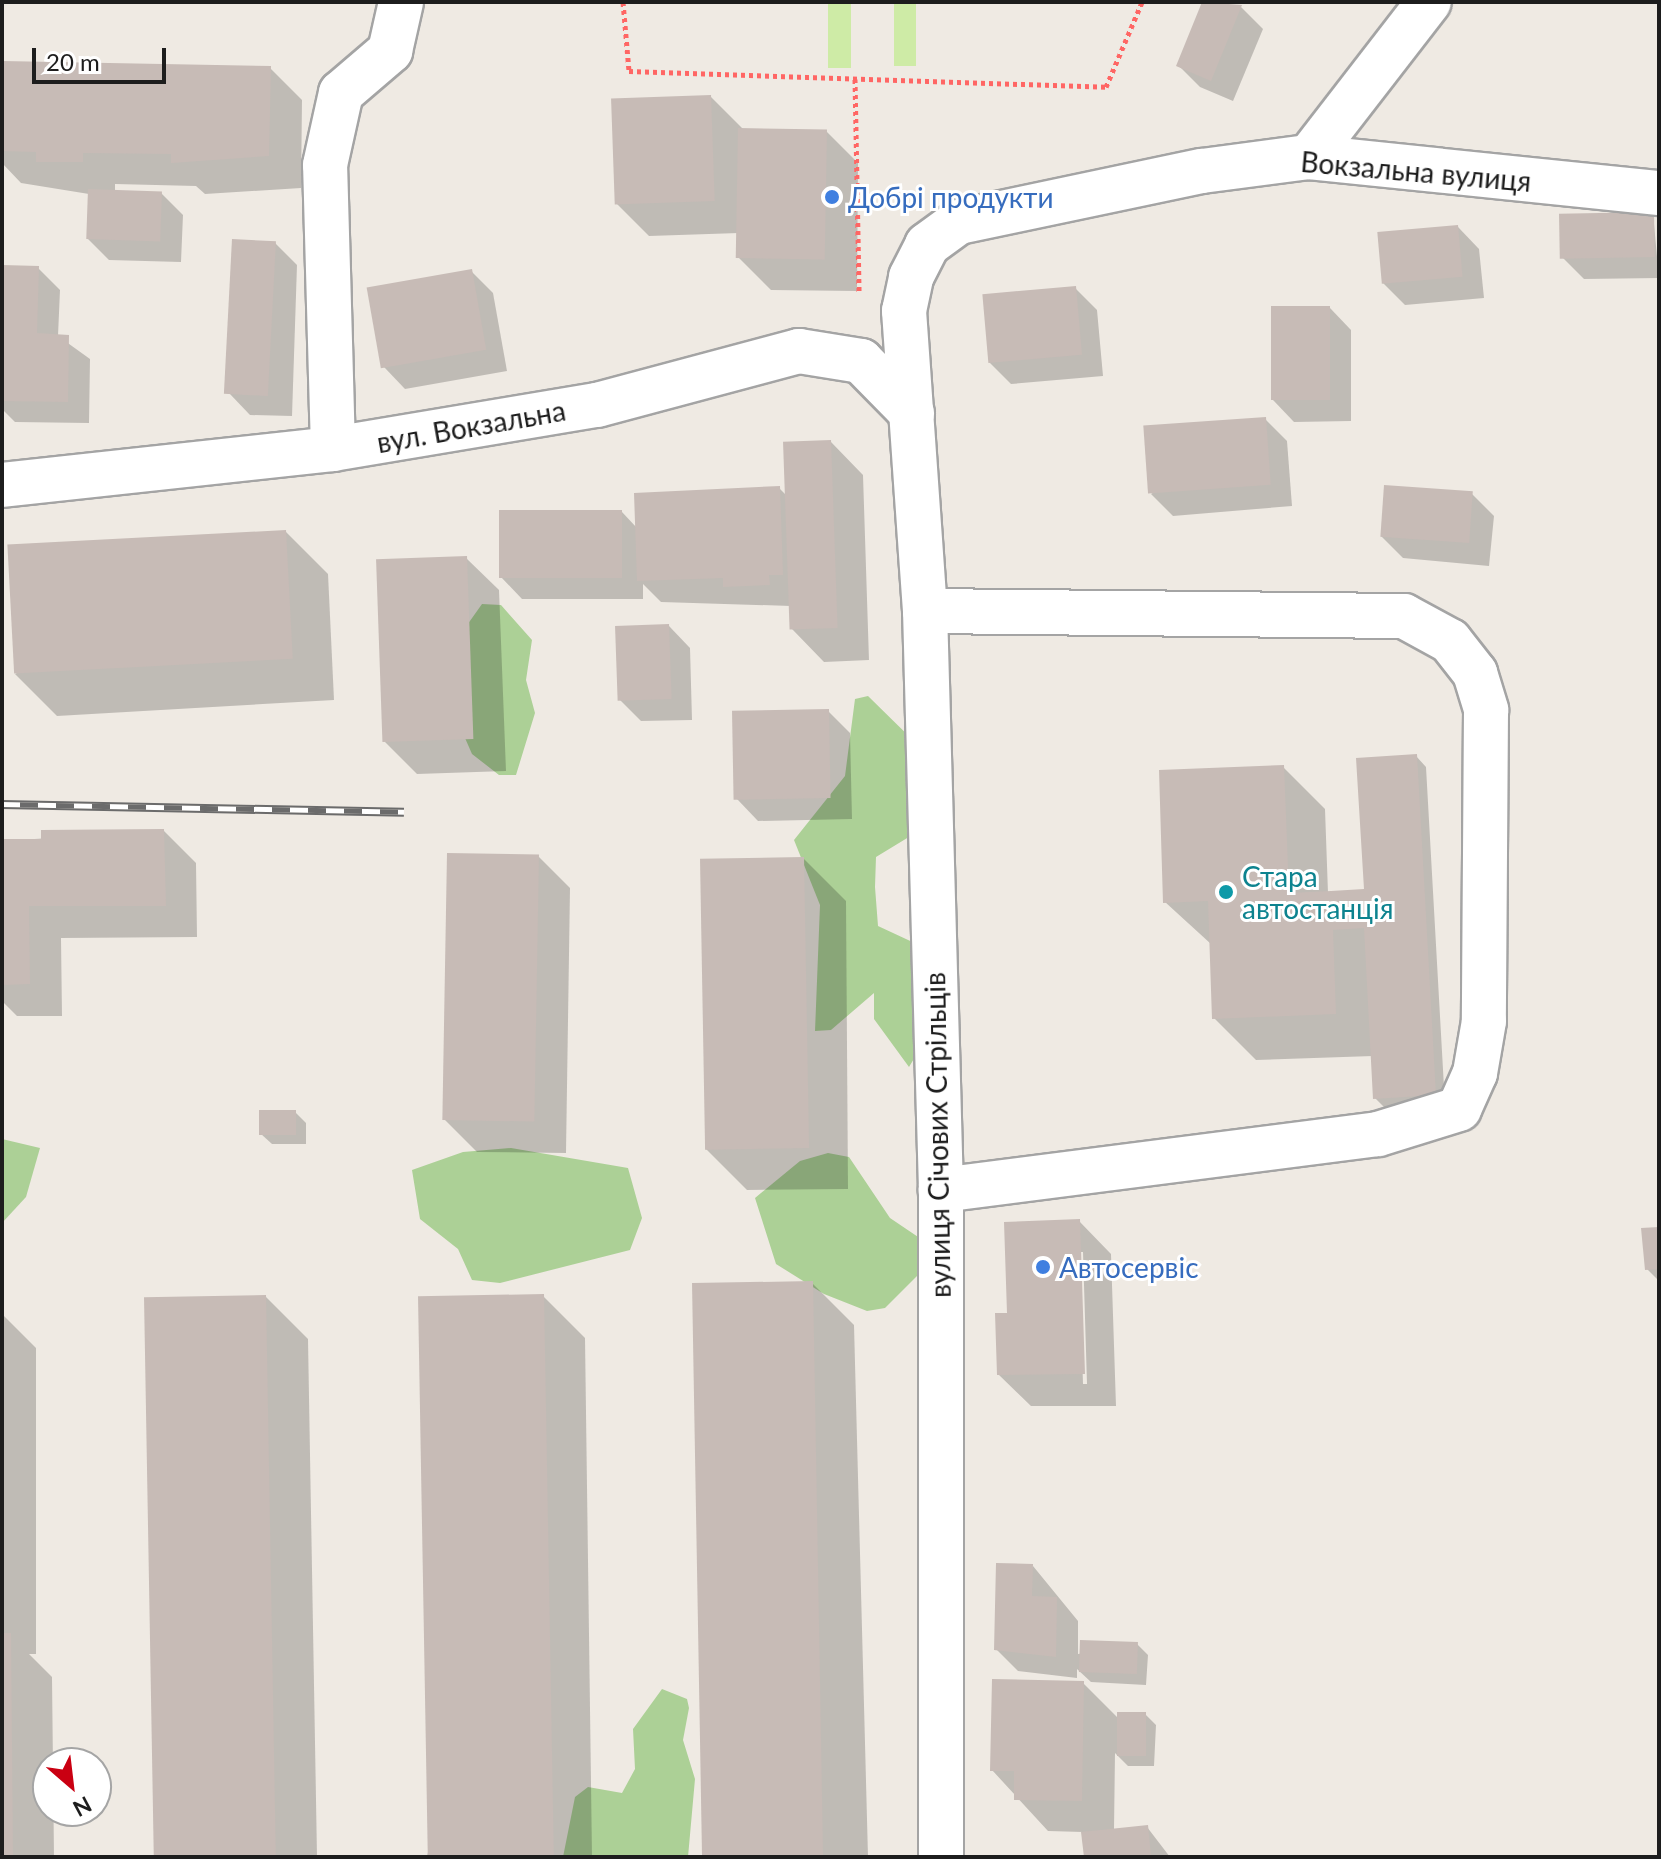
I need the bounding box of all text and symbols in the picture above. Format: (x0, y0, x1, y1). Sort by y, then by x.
scale bar (36, 32, 170, 82)
text: 20 m (46, 47, 100, 76)
street label: Вокзальна вулиця (1299, 144, 1533, 198)
place label: Добрі продукти (848, 180, 1054, 214)
marker: Добрі продукти (823, 188, 841, 206)
street label: вул. Вокзальна (374, 393, 568, 459)
place label: Стара автостанція (1242, 859, 1394, 925)
marker: Стара автостанція (1217, 883, 1235, 901)
street label: вулиця Січових Стрільців (917, 972, 957, 1298)
place label: Автосервіс (1059, 1250, 1199, 1284)
marker: Автосервіс (1034, 1258, 1052, 1276)
north arrow (32, 1747, 112, 1827)
text: N (69, 1791, 96, 1823)

